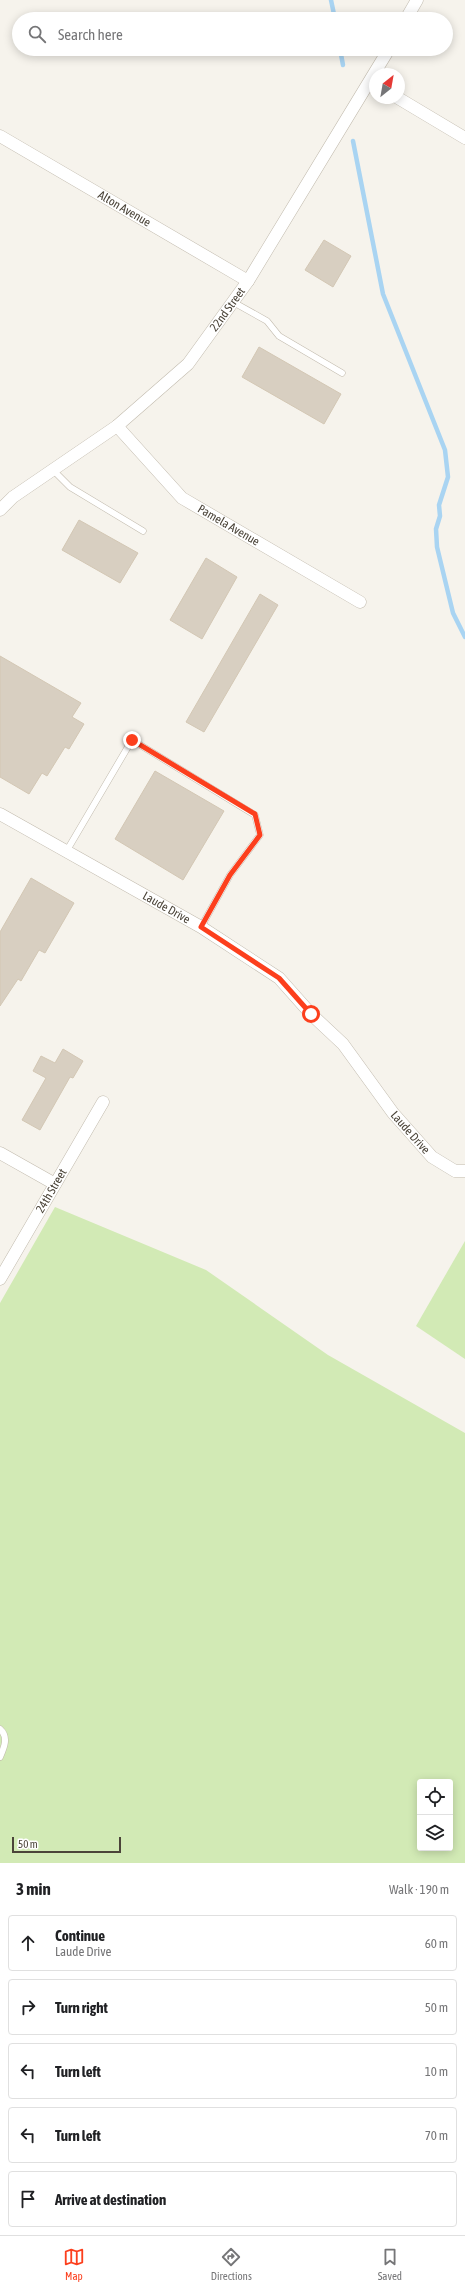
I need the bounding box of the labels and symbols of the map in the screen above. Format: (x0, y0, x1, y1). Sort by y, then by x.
north arrow (369, 68, 405, 104)
street label: Alton Avenue (95, 188, 153, 230)
street label: 22nd Street (207, 284, 248, 334)
street label: Pamela Avenue (195, 502, 262, 549)
route end (123, 731, 141, 749)
street label: Laude Drive (140, 889, 193, 926)
route start (302, 1005, 320, 1023)
street label: Laude Drive (388, 1108, 433, 1157)
street label: 24th Street (33, 1166, 70, 1215)
scale bar (12, 1835, 121, 1854)

